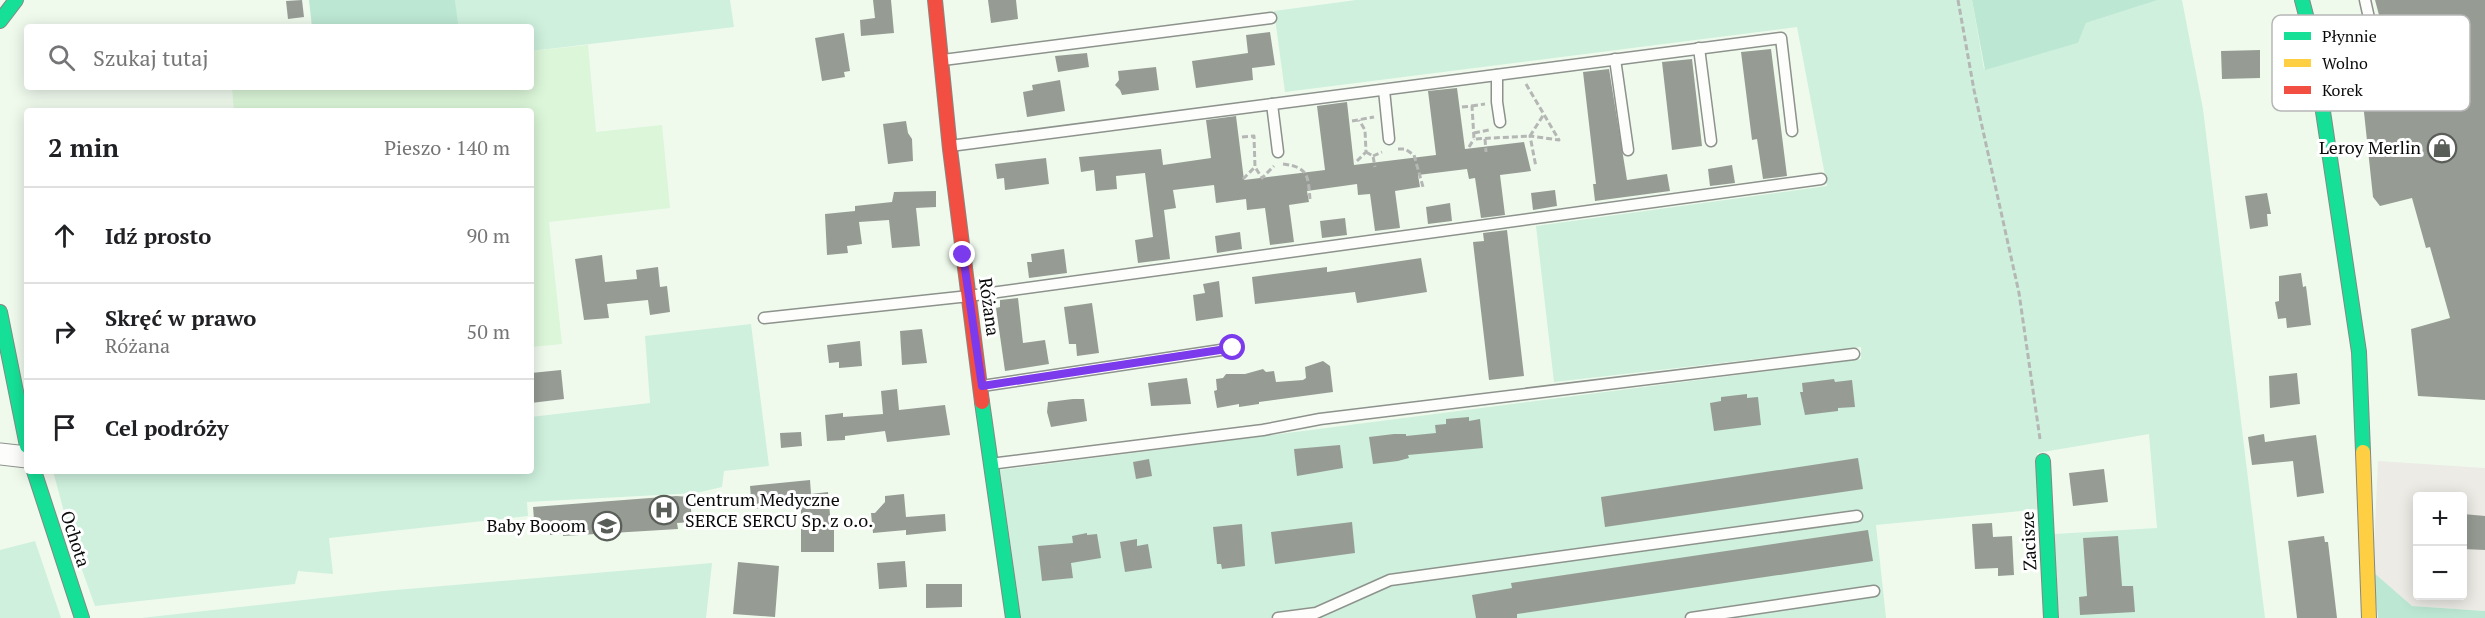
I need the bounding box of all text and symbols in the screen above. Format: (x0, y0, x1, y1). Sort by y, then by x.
legend (2272, 15, 2470, 111)
search box (24, 24, 534, 90)
text: Płynnie (2322, 25, 2377, 47)
icon: search (45, 41, 78, 74)
text: Szukaj tutaj (93, 43, 209, 72)
text: Wolno (2322, 52, 2368, 74)
text: Korek (2322, 79, 2364, 101)
text: 2 min (48, 130, 119, 164)
shop icon: Leroy Merlin (2426, 132, 2458, 164)
text: Pieszo · 140 m (384, 134, 510, 161)
place label: Leroy Merlin (2319, 135, 2421, 159)
icon: ahead (48, 219, 81, 252)
text: Idź prosto (105, 221, 211, 250)
text: 90 m (467, 222, 510, 249)
route end (949, 241, 975, 267)
street label: Różana (974, 276, 1006, 338)
text: Skręć w prawo (105, 303, 256, 332)
icon: right (48, 315, 81, 348)
text: 50 m (467, 318, 510, 345)
text: Różana (105, 332, 170, 359)
route start (1219, 334, 1245, 360)
icon: arrive (48, 411, 81, 444)
text: Cel podróży (105, 413, 229, 442)
place label: Centrum Medyczne SERCE SERCU Sp. z o.o. (685, 487, 873, 532)
map controls (2413, 492, 2467, 600)
button: + (2413, 492, 2467, 546)
hospital icon: Centrum Medyczne SERCE SERCU Sp. z o.o. (648, 494, 680, 526)
street label: Ochota (56, 507, 96, 570)
school or university icon: Baby Booom (591, 510, 623, 542)
street label: Zacisze (2014, 511, 2042, 571)
place label: Baby Booom (486, 513, 586, 537)
button: − (2413, 546, 2467, 600)

